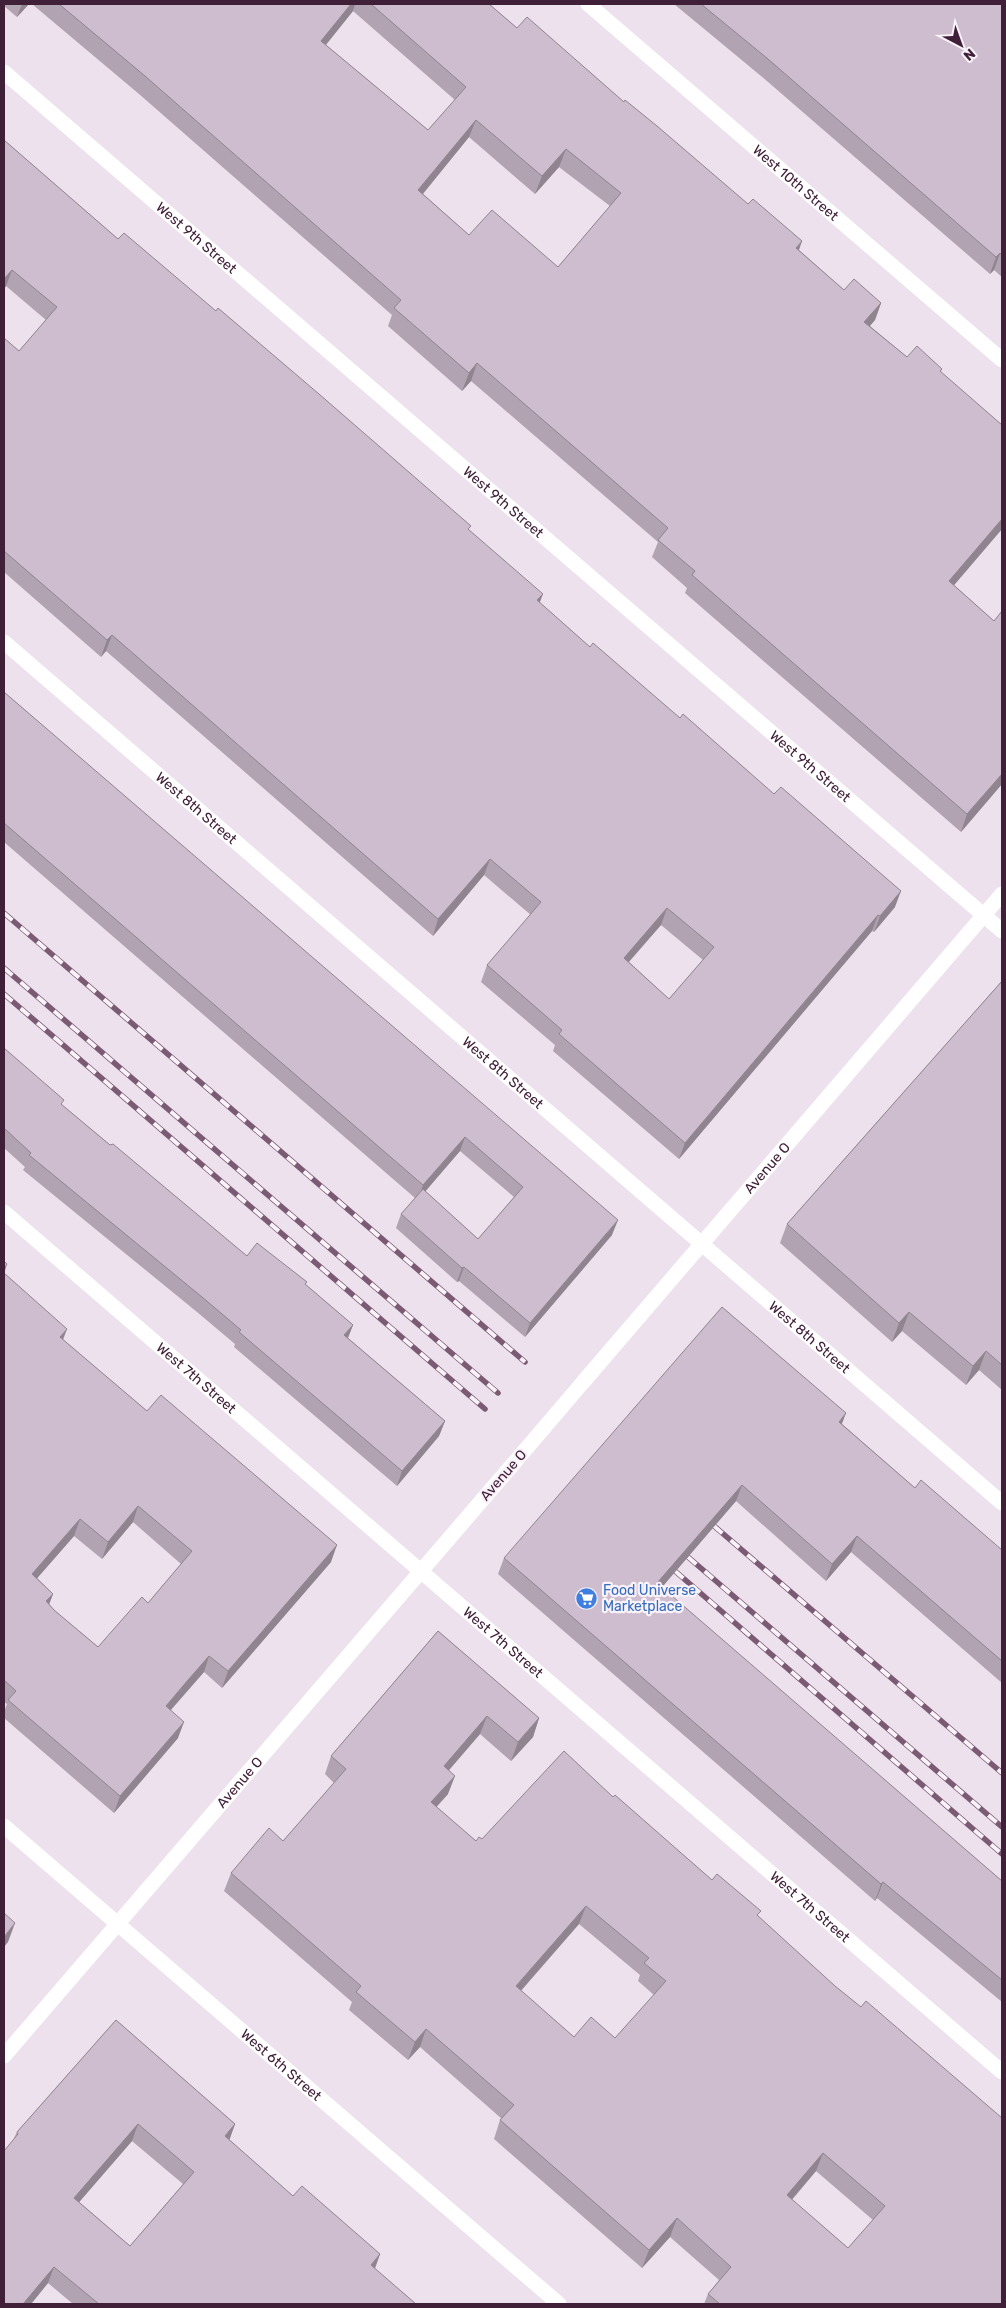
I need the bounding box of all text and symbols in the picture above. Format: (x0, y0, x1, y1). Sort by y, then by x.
north arrow (936, 20, 986, 70)
text: N (960, 45, 979, 64)
street label: West 10th Street (749, 141, 842, 225)
street label: West 9th Street (152, 199, 240, 278)
street label: West 9th Street (459, 463, 547, 542)
street label: West 9th Street (766, 727, 854, 806)
street label: West 8th Street (152, 769, 240, 848)
street label: West 8th Street (459, 1033, 547, 1113)
street label: Avenue O (741, 1139, 794, 1197)
street label: West 8th Street (765, 1298, 854, 1377)
street label: West 7th Street (153, 1339, 240, 1418)
street label: Avenue O (477, 1446, 530, 1504)
place label: Food Universe Marketplace (603, 1582, 696, 1615)
supermarket icon: Food Universe Marketplace (575, 1586, 599, 1610)
street label: West 7th Street (459, 1603, 547, 1682)
street label: Avenue O (213, 1754, 266, 1812)
street label: West 7th Street (766, 1868, 854, 1946)
street label: West 6th Street (237, 2026, 325, 2105)

